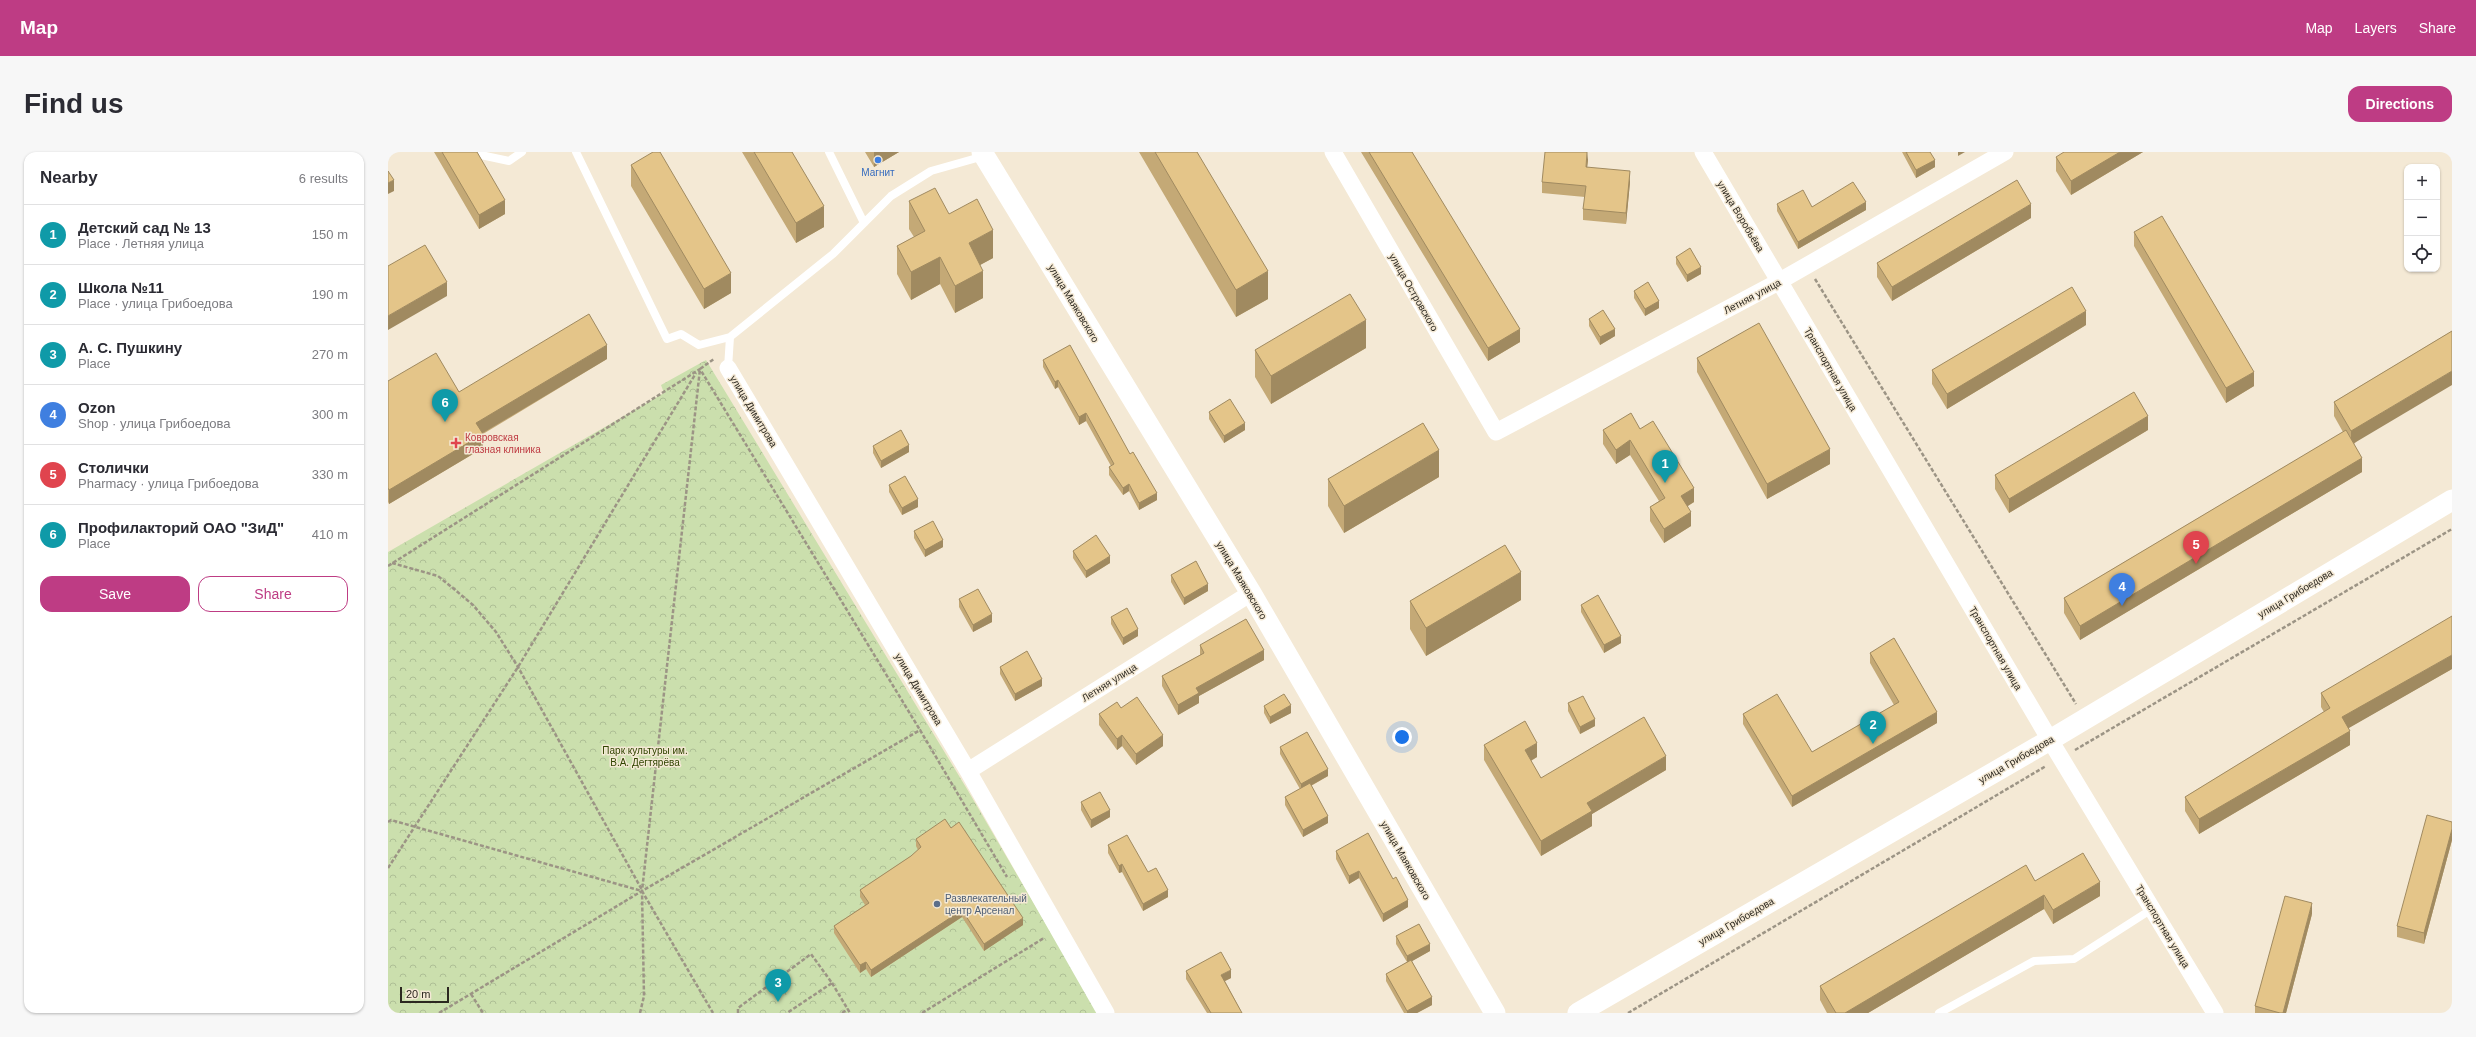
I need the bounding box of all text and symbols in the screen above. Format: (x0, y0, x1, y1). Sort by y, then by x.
text: Map (20, 17, 58, 38)
text: Map (2305, 20, 2333, 36)
text: Layers (2355, 20, 2397, 36)
text: Share (2419, 20, 2456, 36)
button: Directions (2348, 86, 2452, 122)
text: Find us (24, 88, 124, 119)
marker: Магнит (873, 155, 883, 165)
map controls (2404, 164, 2440, 272)
button: + (2404, 164, 2440, 200)
place label: Магнит (861, 167, 895, 178)
text: Nearby (40, 168, 98, 187)
text: 6 results (299, 171, 348, 186)
street label: улица Воробьёва (1715, 179, 1766, 254)
button: − (2404, 200, 2440, 236)
text: Детский сад № 13 (78, 219, 211, 236)
text: 1 (49, 227, 57, 242)
text: 150 m (312, 227, 348, 242)
text: Place · Летняя улица (78, 236, 204, 251)
button: locate (2404, 236, 2440, 272)
street label: улица Островского (1387, 251, 1441, 333)
street label: улица Маяковского (1046, 262, 1101, 345)
street label: Летняя улица (1722, 277, 1783, 316)
text: Школа №11 (78, 279, 164, 296)
text: 2 (49, 287, 57, 302)
text: 190 m (312, 287, 348, 302)
text: Place · улица Грибоедова (78, 296, 233, 311)
street label: Транспортная улица (1802, 325, 1859, 413)
text: А. С. Пушкину (78, 339, 182, 356)
text: 3 (49, 347, 57, 362)
text: 270 m (312, 347, 348, 362)
text: Place (78, 356, 111, 371)
street label: улица Димитрова (728, 373, 780, 449)
pin: 6 (432, 389, 458, 422)
text: Ozon (78, 399, 116, 416)
text: 4 (49, 407, 57, 422)
text: 300 m (312, 407, 348, 422)
text: Shop · улица Грибоедова (78, 416, 231, 431)
place label: Ковровская глазная клиника (465, 432, 541, 455)
marker: Ковровская глазная клиника (450, 437, 462, 449)
pin: 1 (1652, 450, 1678, 483)
text: Столички (78, 459, 149, 476)
text: 5 (49, 467, 57, 482)
text: 330 m (312, 467, 348, 482)
text: Pharmacy · улица Грибоедова (78, 476, 259, 491)
text: Профилакторий ОАО "ЗиД" (78, 519, 284, 536)
text: 6 (49, 527, 57, 542)
text: 410 m (312, 527, 348, 542)
pin: 5 (2183, 531, 2209, 564)
text: Place (78, 536, 111, 551)
street label: улица Маяковского (1214, 539, 1269, 622)
street label: улица Грибоедова (2256, 567, 2335, 620)
pin: 4 (2109, 573, 2135, 606)
button: Save (40, 576, 190, 612)
button: Share (198, 576, 348, 612)
street label: Транспортная улица (1967, 604, 2024, 692)
street label: улица Димитрова (893, 651, 945, 727)
street label: Летняя улица (1080, 661, 1139, 704)
pin: 2 (1860, 711, 1886, 744)
your location (1392, 727, 1412, 747)
street label: улица Грибоедова (1977, 733, 2056, 785)
park label: Парк культуры им. В.А. Дегтярёва (602, 745, 688, 768)
street label: улица Маяковского (1379, 819, 1433, 902)
street label: Транспортная улица (2133, 883, 2192, 970)
place label: Развлекательный центр Арсенал (945, 893, 1027, 916)
street label: улица Грибоедова (1697, 895, 1776, 947)
marker: Развлекательный центр Арсенал (932, 899, 942, 909)
pin: 3 (765, 969, 791, 1002)
scale bar (400, 985, 449, 1004)
text: 20 m (406, 988, 430, 1000)

